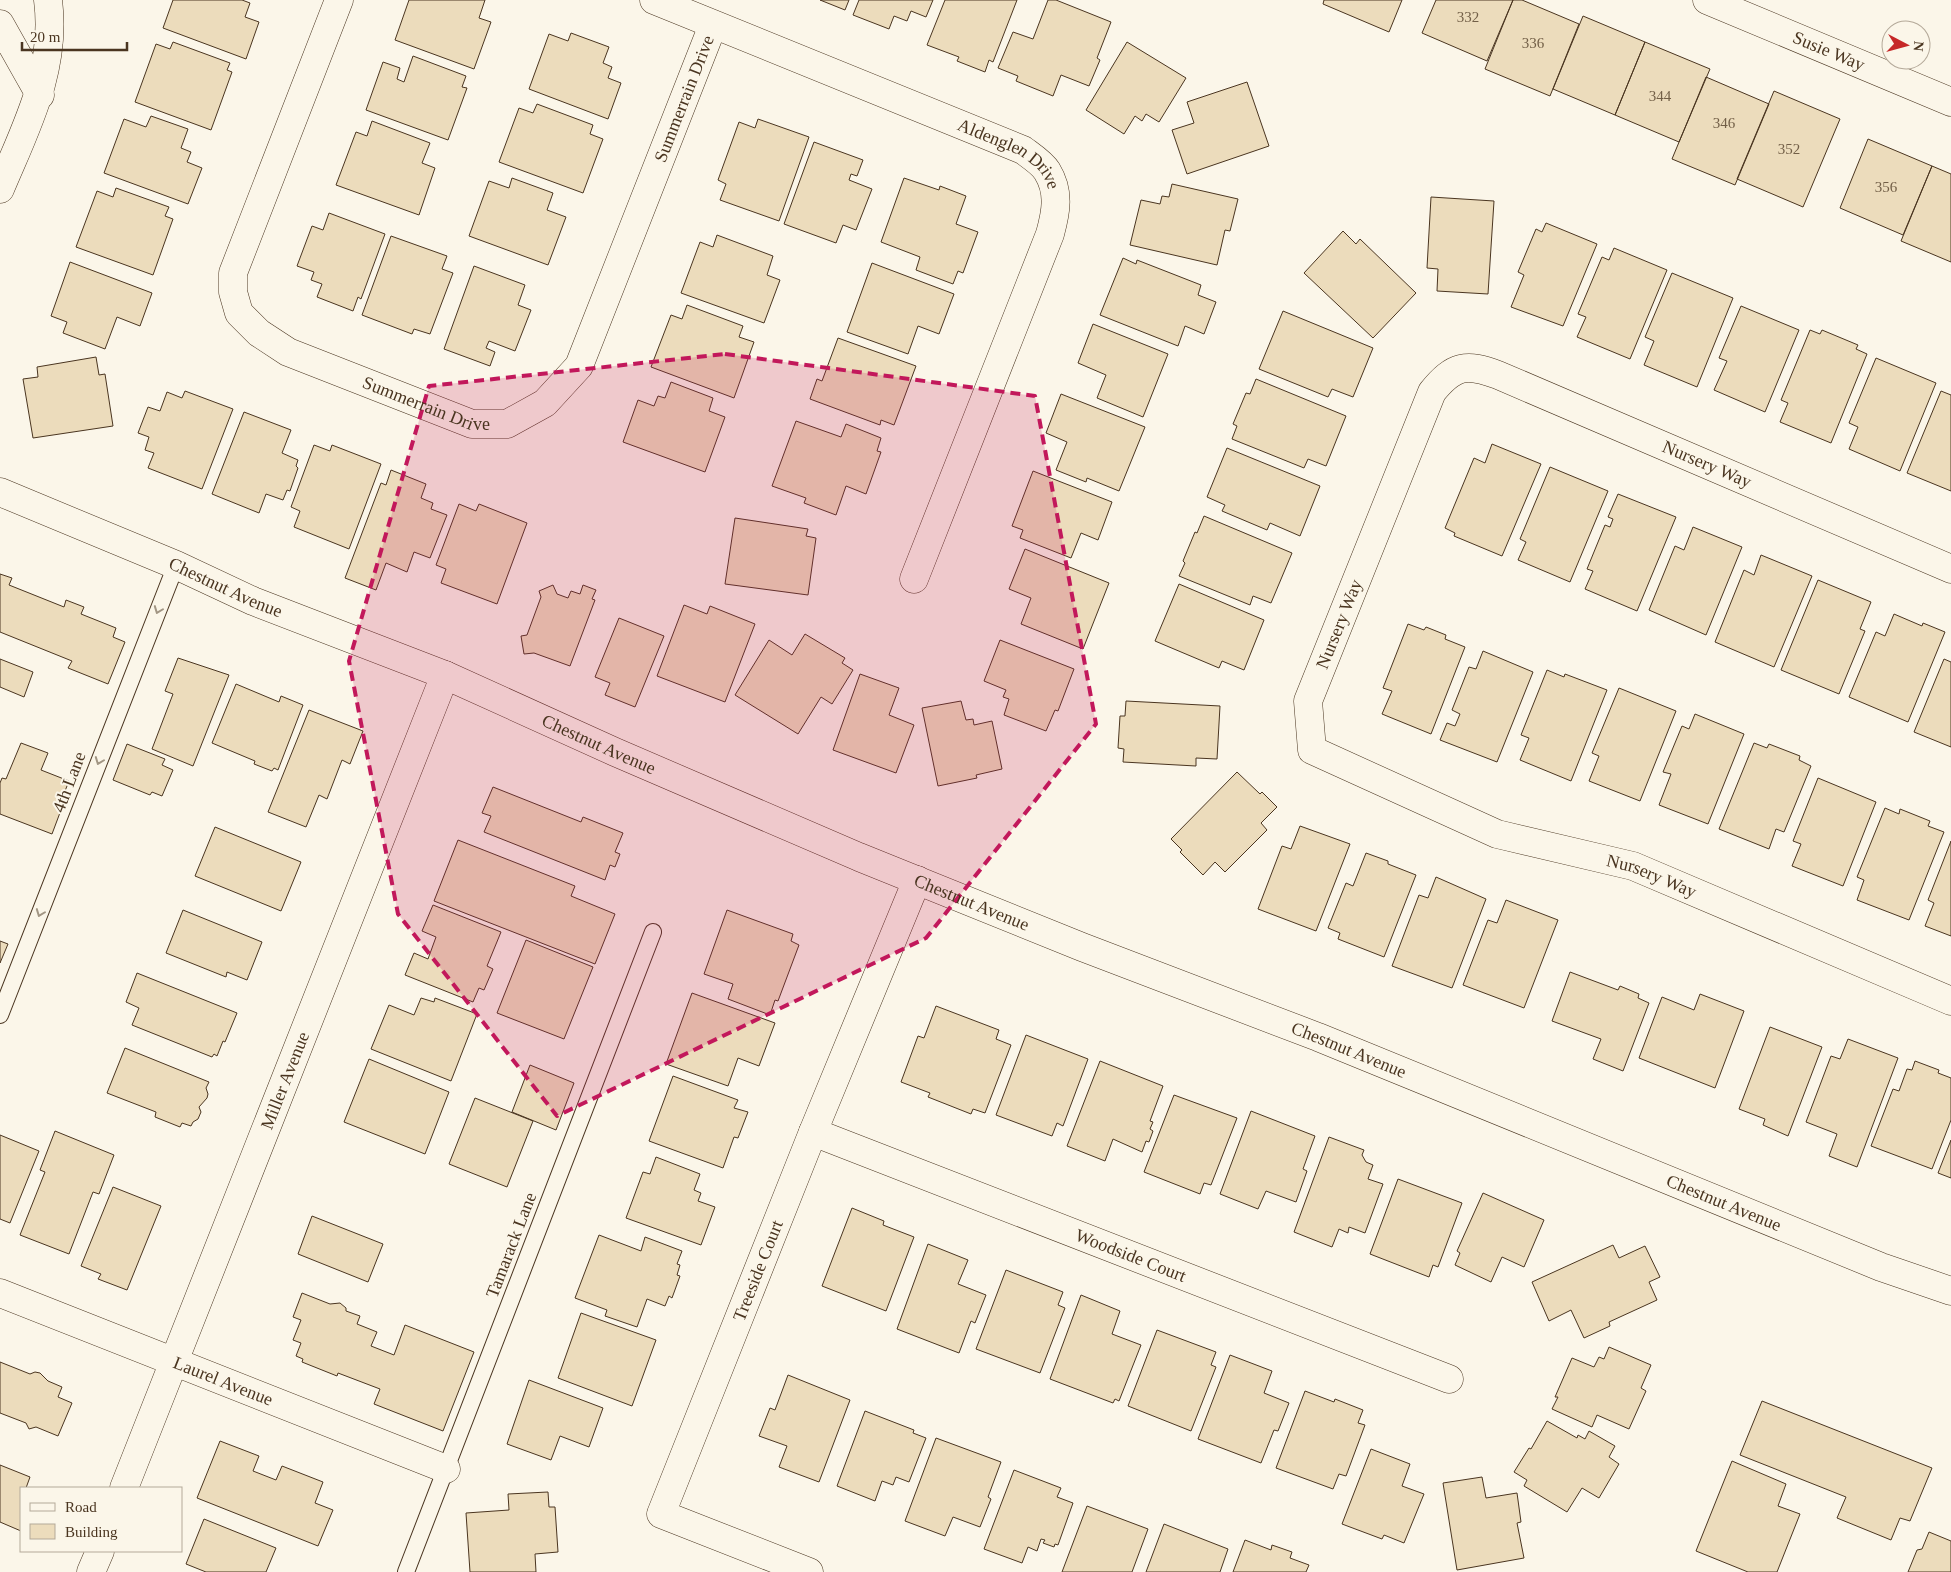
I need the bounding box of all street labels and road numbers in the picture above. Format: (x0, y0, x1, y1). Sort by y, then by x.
street label: Susie Way (1790, 27, 1868, 75)
street label: Summerrain Drive (650, 33, 718, 165)
street label: Aldenglen Drive (955, 115, 1064, 191)
street label: Summerrain Drive (360, 372, 490, 434)
street label: Nursery Way (1660, 436, 1754, 492)
street label: Chestnut Avenue (166, 553, 285, 621)
street label: Nursery Way (1312, 576, 1366, 672)
street label: Chestnut Avenue (539, 710, 659, 778)
street label: 4th Lane (48, 749, 90, 815)
street label: Nursery Way (1605, 850, 1699, 902)
street label: Chestnut Avenue (911, 870, 1032, 935)
street label: Chestnut Avenue (1289, 1018, 1409, 1082)
street label: Miller Avenue (257, 1029, 313, 1132)
street label: Chestnut Avenue (1663, 1170, 1784, 1235)
street label: Tamarack Lane (482, 1190, 540, 1300)
street label: Treeside Court (729, 1217, 787, 1324)
street label: Woodside Court (1073, 1225, 1189, 1286)
street label: Laurel Avenue (171, 1352, 276, 1410)

